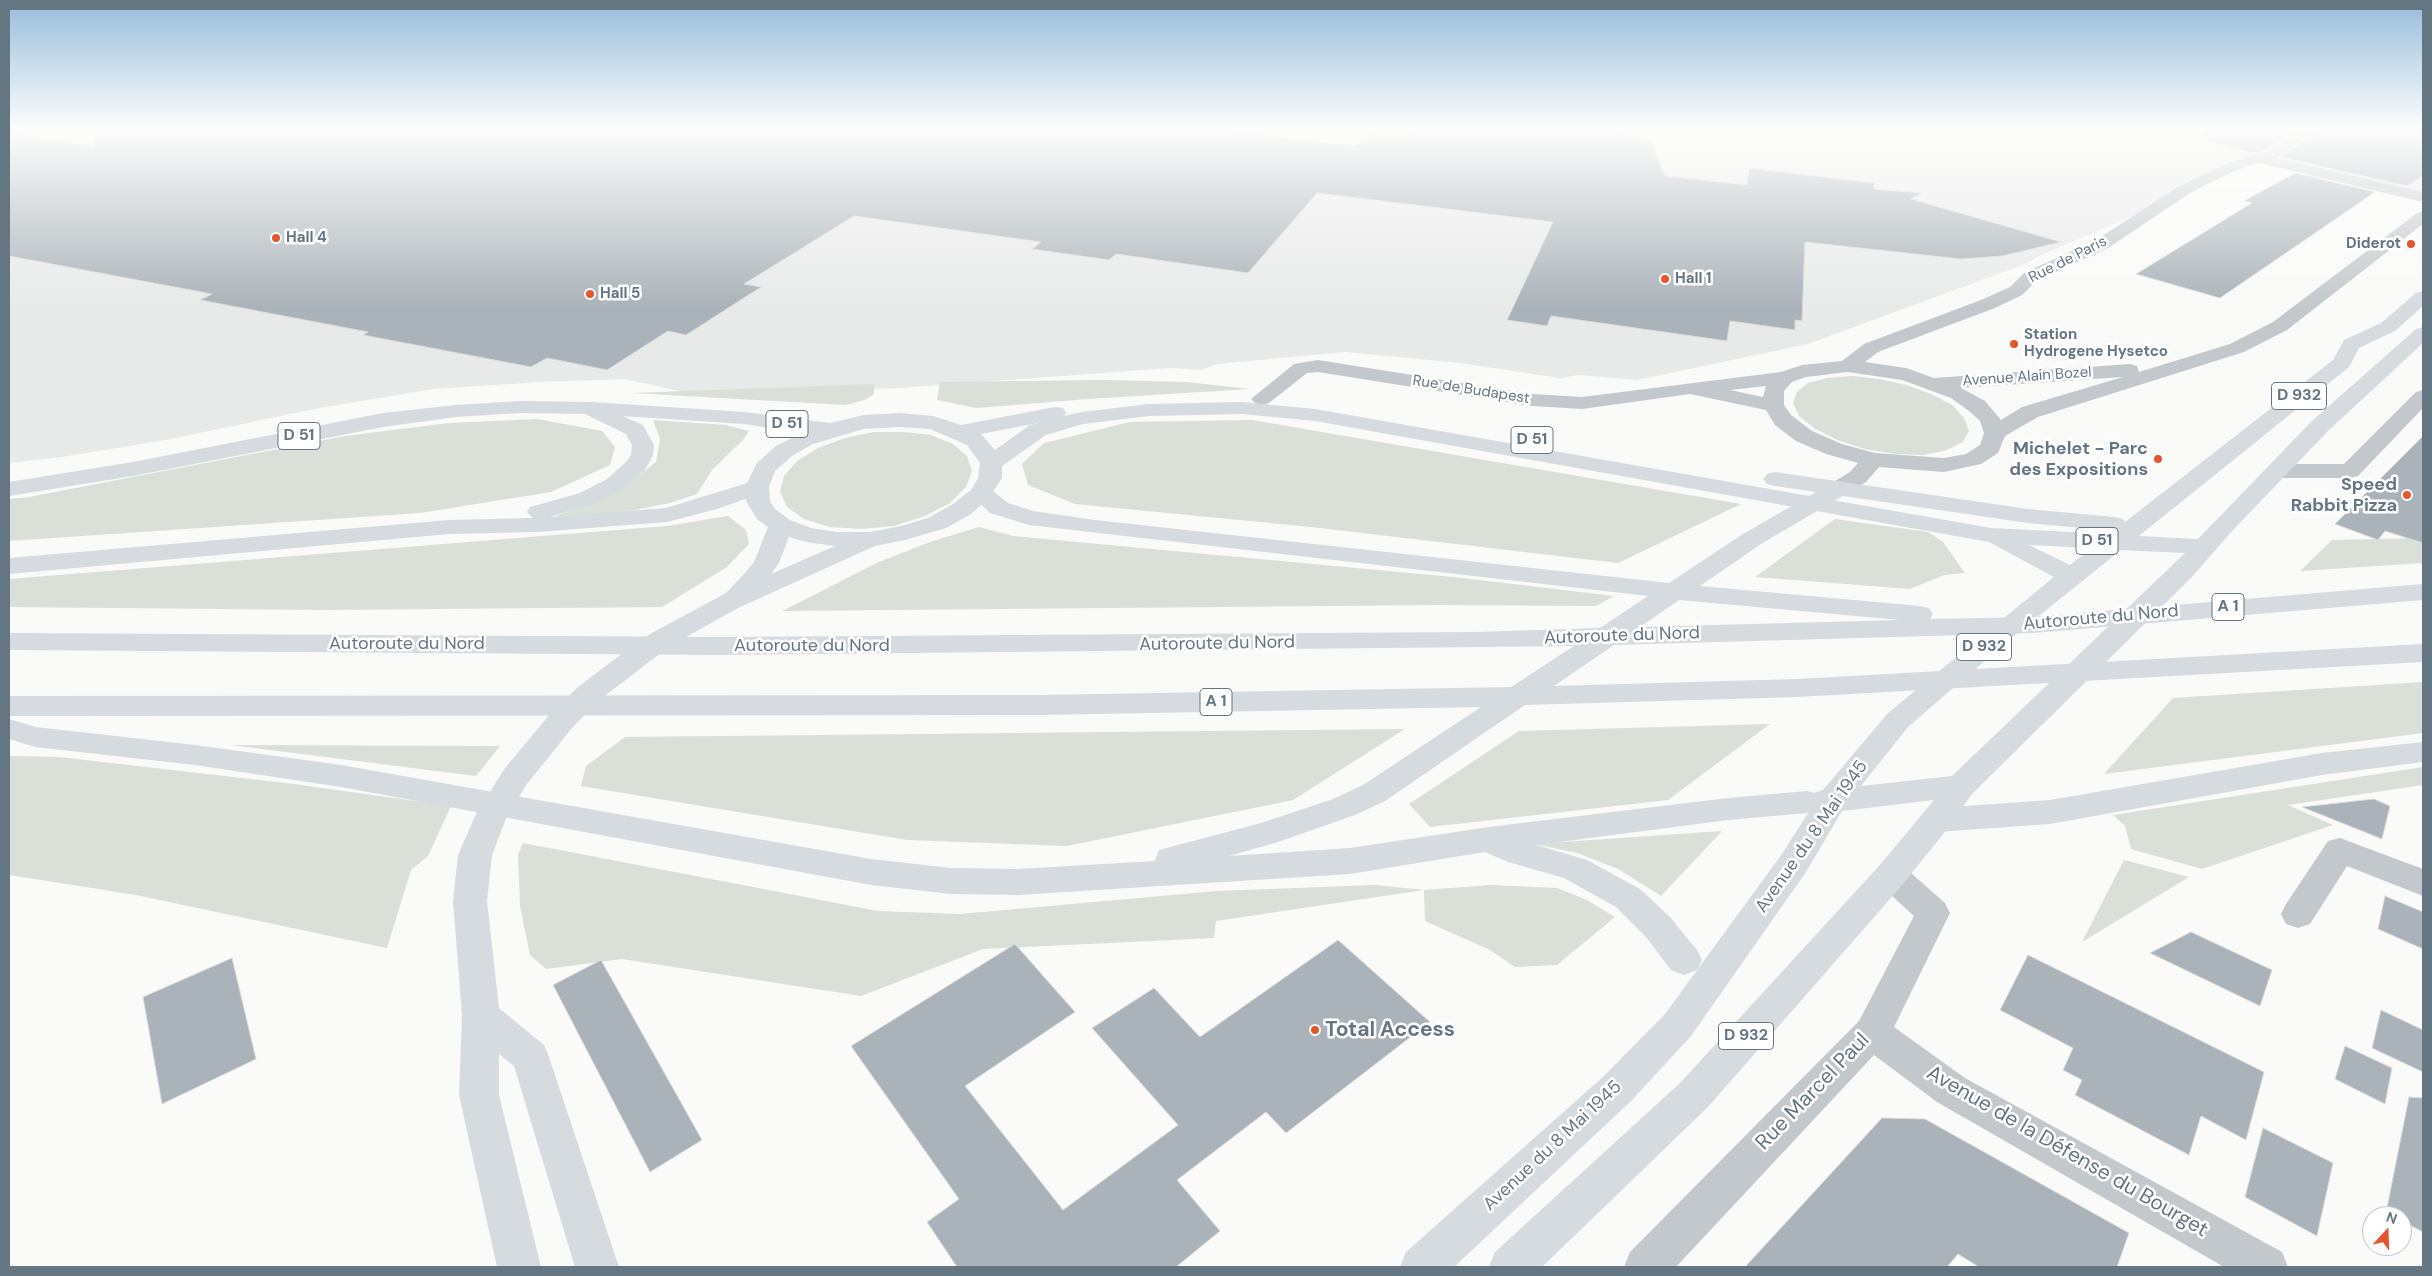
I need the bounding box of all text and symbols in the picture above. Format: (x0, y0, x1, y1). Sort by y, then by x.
place label: Hall 4 (286, 229, 327, 247)
marker: Hall 4 (270, 232, 282, 244)
street label: Rue de Paris (2026, 233, 2110, 287)
place label: Diderot (2346, 235, 2401, 253)
marker: Diderot (2405, 238, 2417, 250)
place label: Hall 1 (1675, 270, 1711, 288)
marker: Hall 1 (1659, 273, 1671, 285)
place label: Hall 5 (600, 285, 640, 303)
marker: Hall 5 (584, 288, 596, 300)
place label: Station Hydrogene Hysetco (2024, 326, 2168, 361)
marker: Station Hydrogene Hysetco (2008, 338, 2020, 350)
street label: Avenue Alain Bozel (1962, 364, 2092, 390)
street label: Rue de Budapest (1411, 372, 1531, 408)
road number: D 932 (2272, 382, 2326, 410)
road number: D 51 (766, 410, 808, 438)
road number: D 51 (278, 422, 320, 450)
road number: D 51 (1511, 426, 1553, 454)
place label: Michelet - Parc des Expositions (2009, 438, 2148, 480)
marker: Michelet - Parc des Expositions (2152, 453, 2164, 465)
place label: Speed Rabbit Pizza (2291, 474, 2397, 516)
marker: Speed Rabbit Pizza (2401, 489, 2413, 501)
road number: D 51 (2076, 528, 2118, 554)
road number: A 1 (2212, 594, 2244, 620)
street label: Autoroute du Nord (2022, 600, 2180, 636)
street label: Autoroute du Nord (1544, 622, 1700, 650)
street label: Autoroute du Nord (1139, 632, 1295, 656)
street label: Autoroute du Nord (329, 633, 485, 655)
road number: D 932 (1956, 634, 2012, 660)
street label: Autoroute du Nord (734, 635, 890, 657)
road number: A 1 (1200, 689, 1232, 716)
street label: Avenue du 8 Mai 1945 (1751, 757, 1873, 917)
place label: Total Access (1325, 1017, 1455, 1043)
road number: D 932 (1718, 1022, 1774, 1050)
marker: Total Access (1309, 1024, 1321, 1036)
street label: Rue Marcel Paul (1751, 1028, 1875, 1156)
street label: Avenue de la Défense du Bourget (1922, 1061, 2212, 1243)
street label: Avenue du 8 Mai 1945 (1479, 1076, 1627, 1216)
north arrow (2362, 1206, 2412, 1256)
text: N (2384, 1208, 2400, 1228)

